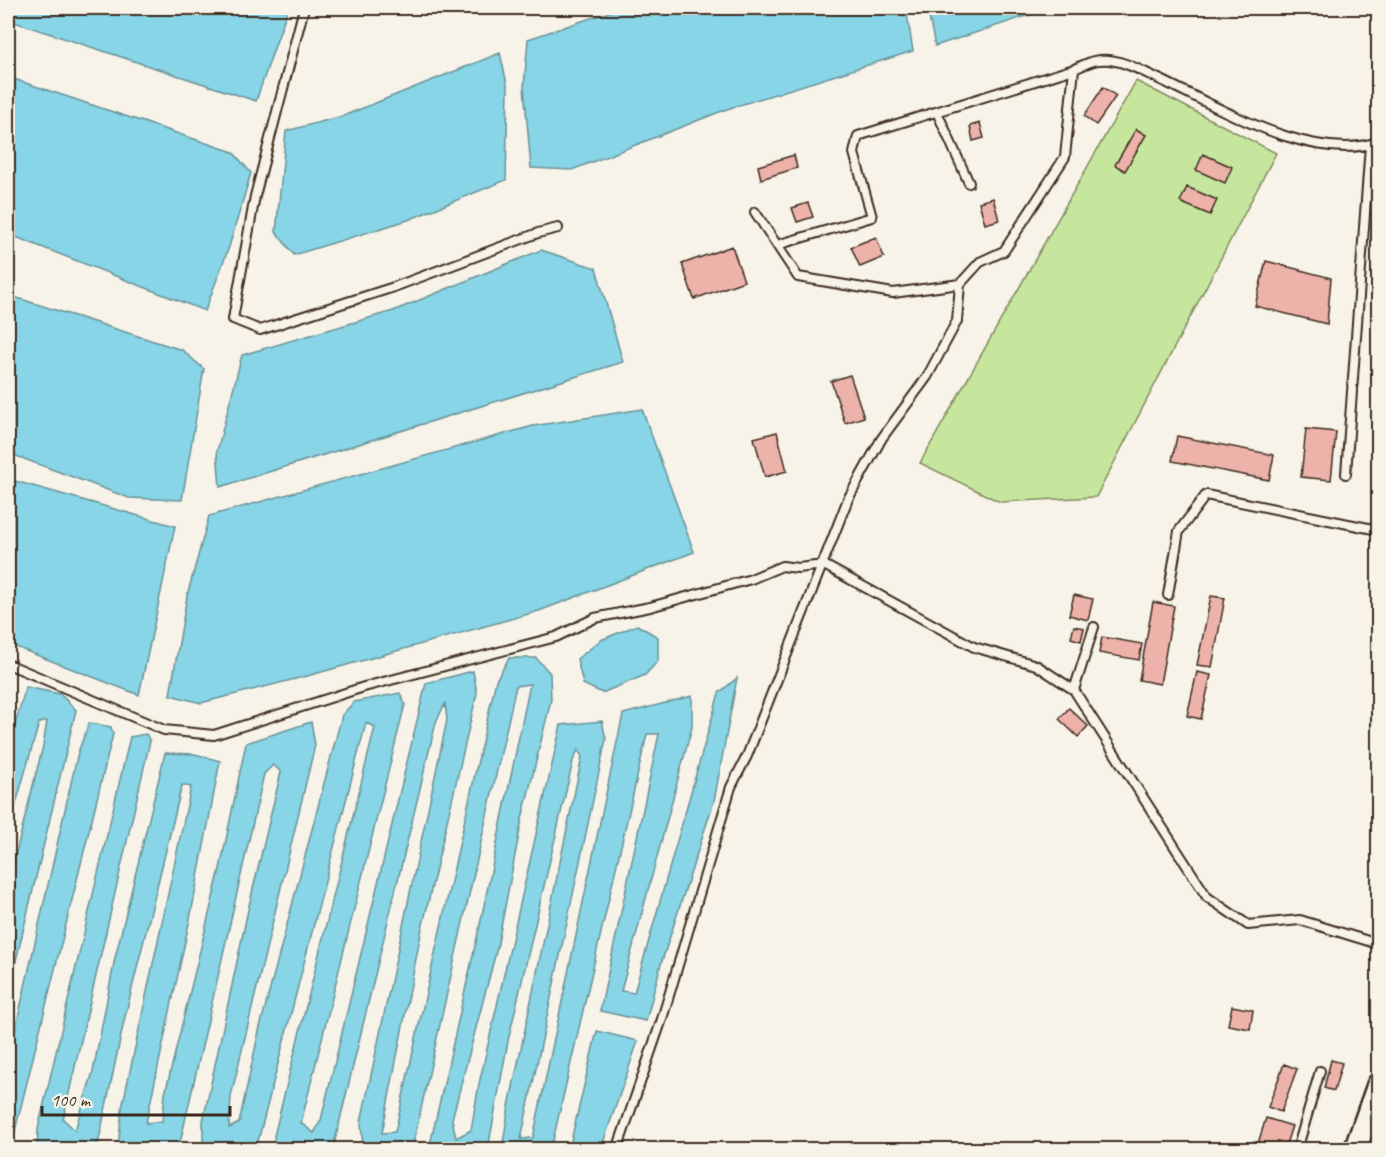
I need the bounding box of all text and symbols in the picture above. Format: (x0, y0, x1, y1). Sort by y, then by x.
scale bar (42, 1079, 230, 1117)
text: 100 m (51, 1089, 92, 1111)

